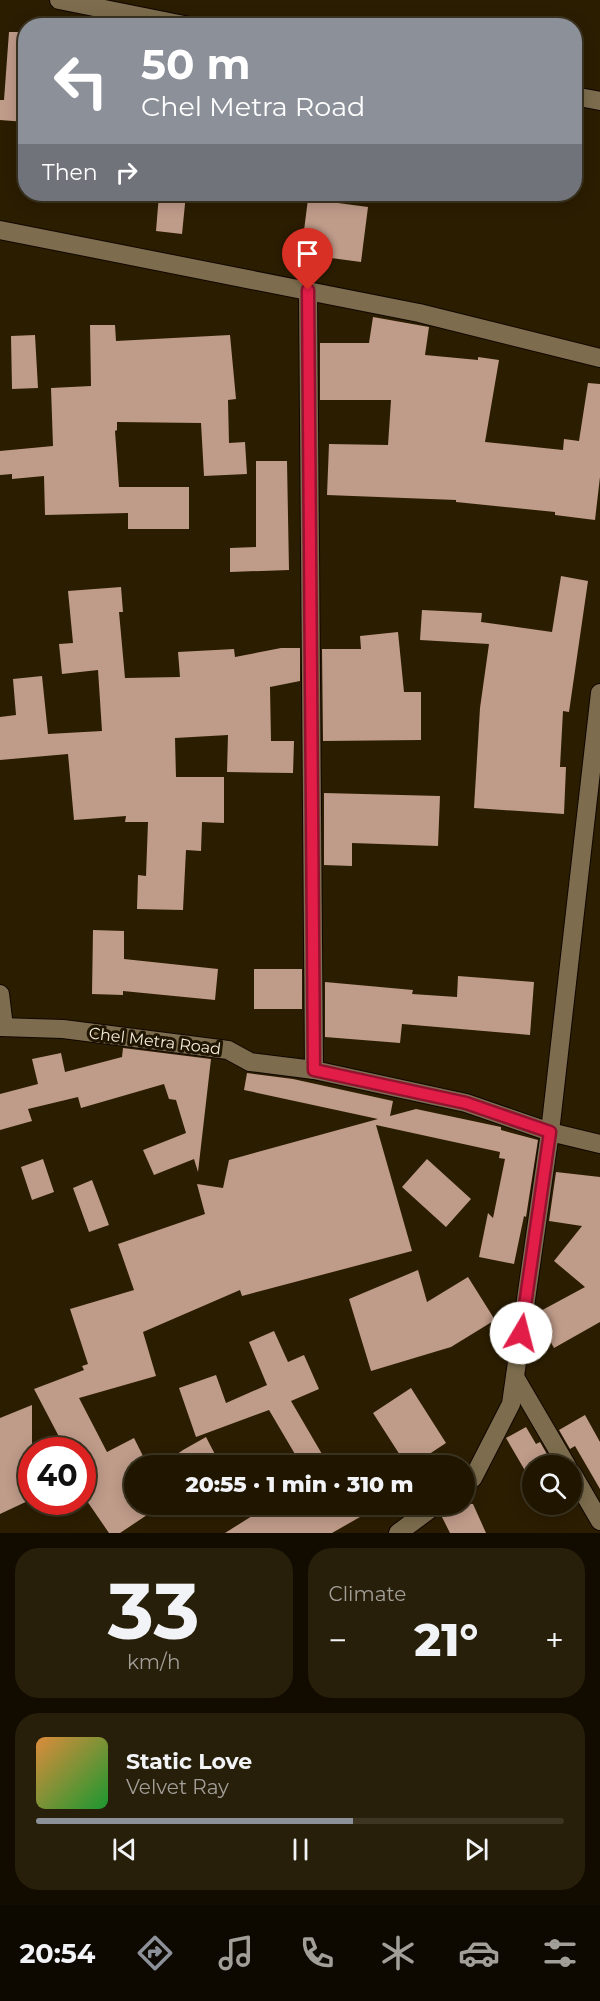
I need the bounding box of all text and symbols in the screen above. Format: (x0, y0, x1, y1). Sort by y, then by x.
text: 50 m (141, 38, 250, 90)
icon: left (42, 42, 120, 120)
text: Chel Metra Road (141, 90, 365, 123)
icon: right (110, 156, 143, 189)
text: Then (42, 159, 98, 186)
pin (282, 228, 333, 290)
icon: arrive (291, 237, 324, 270)
street label: Chel Metra Road (88, 1023, 222, 1059)
position arrow (489, 1301, 553, 1365)
speed limit sign: 40 (18, 1437, 96, 1515)
map controls (522, 1455, 582, 1515)
button: search (522, 1455, 582, 1515)
text: 20:55 · 1 min · 310 m (185, 1471, 414, 1498)
text: 33 (108, 1563, 200, 1659)
text: Climate (329, 1582, 406, 1606)
text: 21° (414, 1612, 478, 1667)
text: − (329, 1620, 347, 1660)
text: + (545, 1620, 564, 1660)
text: km/h (127, 1650, 180, 1674)
text: Static Love (126, 1748, 252, 1775)
text: Velvet Ray (126, 1775, 229, 1799)
icon: previous (108, 1833, 141, 1866)
icon: pause (284, 1833, 317, 1866)
icon: next (460, 1833, 493, 1866)
icon: directions (134, 1932, 176, 1974)
icon: music (215, 1932, 257, 1974)
icon: phone (296, 1932, 338, 1974)
icon: climate (377, 1932, 419, 1974)
icon: car (458, 1932, 500, 1974)
icon: filters (539, 1932, 581, 1974)
text: 20:54 (19, 1937, 95, 1970)

